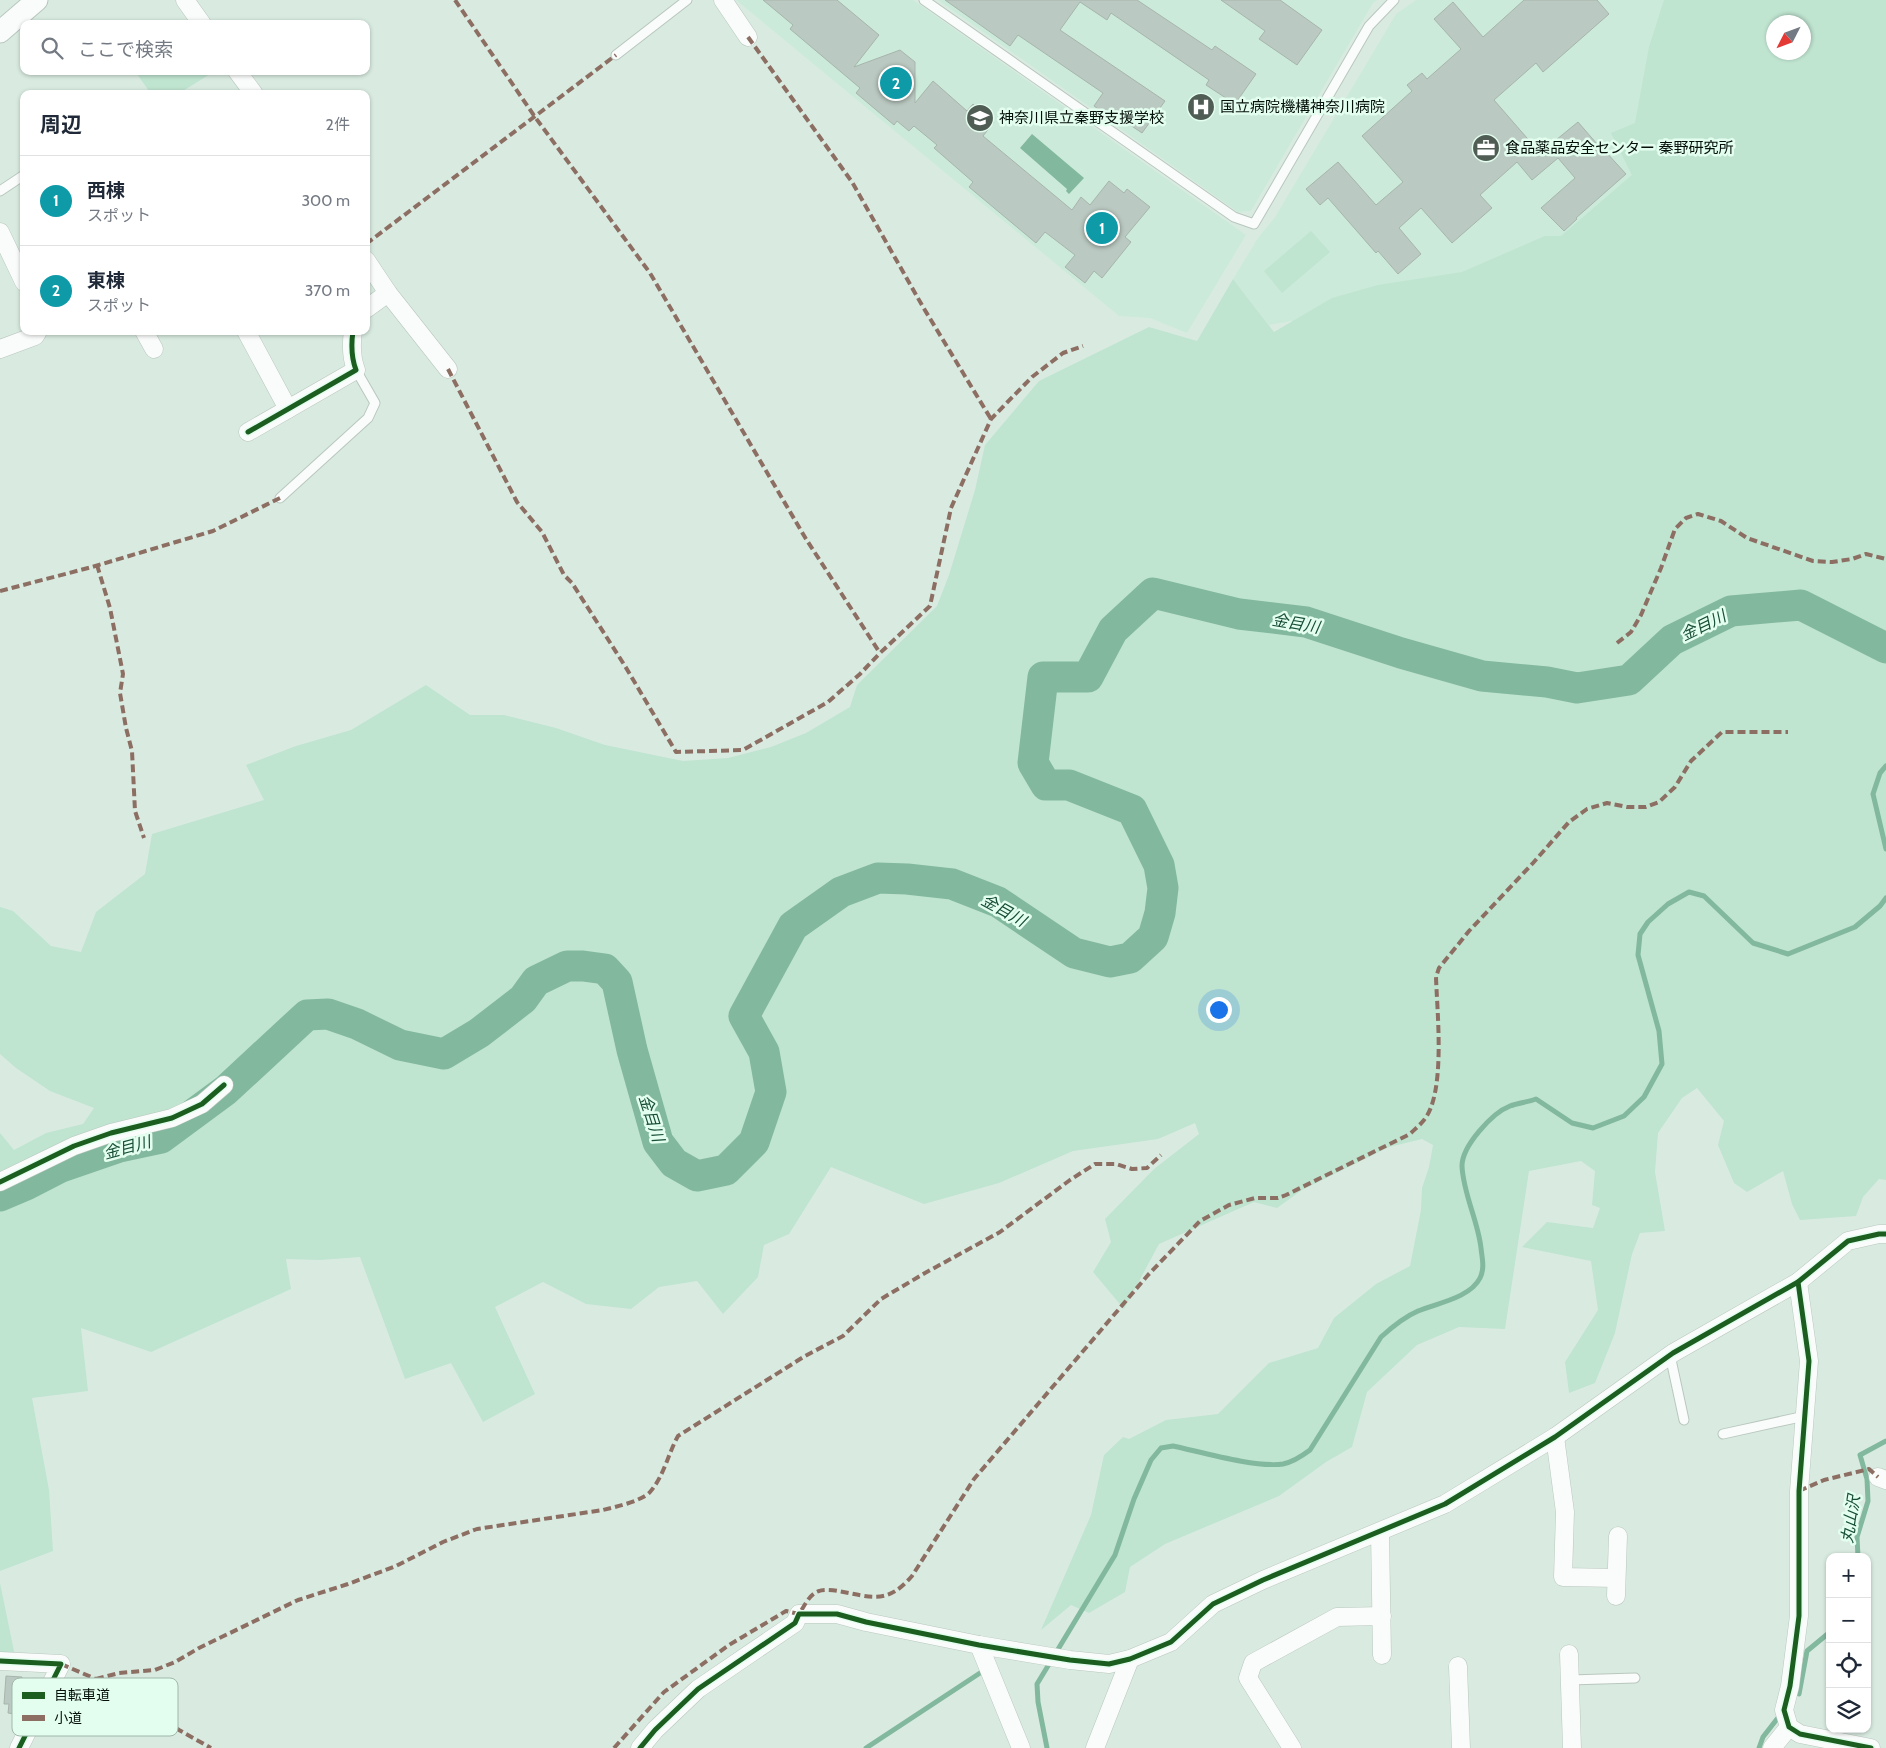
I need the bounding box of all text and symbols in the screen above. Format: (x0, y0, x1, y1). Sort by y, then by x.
north arrow (1766, 15, 1811, 60)
search box (20, 20, 370, 75)
icon: search (38, 34, 66, 62)
text: ここで検索 (78, 38, 173, 61)
pin: 2 (880, 64, 912, 102)
hospital icon: 国立病院機構神奈川病院 (1186, 92, 1216, 122)
place label: 国立病院機構神奈川病院 (1220, 98, 1385, 116)
school or university icon: 神奈川県立秦野支援学校 (965, 103, 995, 133)
place label: 神奈川県立秦野支援学校 (999, 109, 1164, 127)
text: 周辺 (40, 112, 82, 137)
text: 2件 (326, 115, 350, 134)
office icon: 食品薬品安全センター 秦野研究所 (1471, 133, 1501, 163)
place label: 食品薬品安全センター 秦野研究所 (1505, 139, 1733, 157)
text: 西棟 (87, 179, 125, 202)
text: 1 (53, 191, 59, 210)
text: 300 m (301, 191, 350, 210)
text: スポット (87, 206, 151, 225)
pin: 1 (1086, 209, 1118, 247)
text: 東棟 (87, 269, 125, 292)
text: 2 (52, 281, 60, 300)
text: 370 m (305, 281, 350, 300)
text: スポット (87, 296, 151, 315)
water label: 金目川 (1677, 606, 1731, 645)
water label: 金目川 (1271, 610, 1323, 637)
water label: 金目川 (978, 890, 1031, 931)
your location (1206, 997, 1232, 1023)
water label: 金目川 (635, 1092, 669, 1146)
water label: 金目川 (101, 1132, 155, 1163)
water label: 丸山沢 (1837, 1492, 1864, 1544)
map controls (1826, 1553, 1871, 1733)
button: + (1826, 1553, 1871, 1598)
button: − (1826, 1598, 1871, 1643)
button: locate (1826, 1643, 1871, 1688)
legend (12, 1678, 178, 1736)
text: 自転車道 (54, 1686, 110, 1704)
button: layers (1826, 1688, 1871, 1733)
text: 小道 (54, 1709, 82, 1727)

